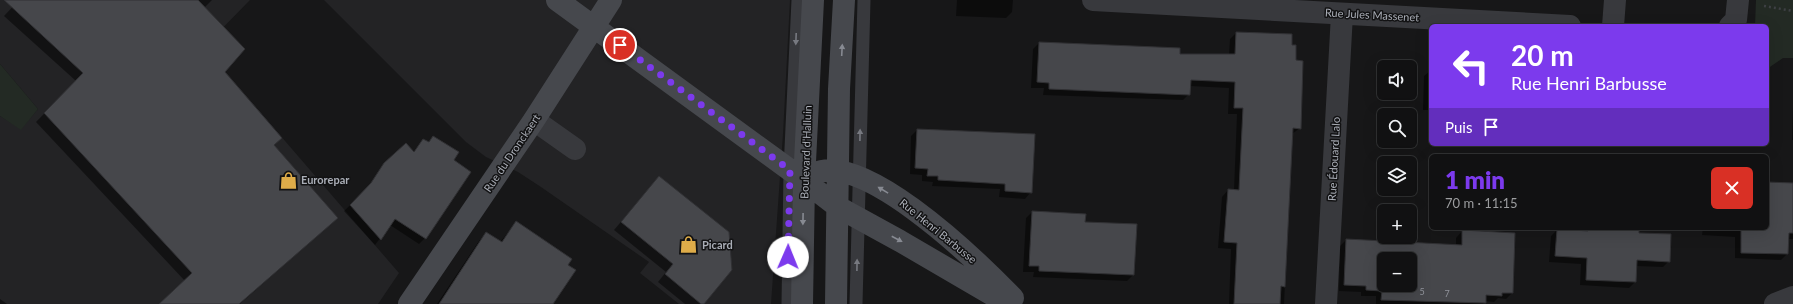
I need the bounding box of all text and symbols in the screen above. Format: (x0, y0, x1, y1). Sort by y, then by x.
street label: Rue Jules Massenet (1325, 6, 1420, 23)
pin (603, 28, 637, 62)
one-way arrow (793, 33, 800, 45)
icon: arrive (609, 34, 631, 56)
text: 20 m (1511, 38, 1574, 72)
icon: left (1445, 40, 1497, 92)
one-way arrow (838, 44, 845, 56)
map controls (1377, 60, 1417, 292)
button: sound (1377, 60, 1417, 100)
text: Rue Henri Barbusse (1511, 72, 1667, 94)
street label: Boulevard d'Halluin (797, 105, 814, 199)
button: search (1377, 108, 1417, 148)
street label: Rue du Dronckaert (481, 111, 542, 194)
icon: arrive (1480, 116, 1502, 138)
street label: Rue Édouard Lalo (1325, 117, 1342, 201)
text: Puis (1445, 118, 1472, 136)
one-way arrow (857, 128, 863, 141)
button: layers (1377, 156, 1417, 196)
text: 1 min (1445, 165, 1505, 194)
button: close (1711, 167, 1753, 209)
shop icon: Eurorepar (278, 170, 298, 190)
place label: Eurorepar (301, 173, 350, 186)
one-way arrow (877, 186, 889, 193)
text: 70 m · 11:15 (1445, 195, 1518, 211)
street label: Rue Henri Barbusse (897, 196, 980, 266)
button: + (1377, 204, 1417, 244)
one-way arrow (800, 213, 807, 225)
shop icon: Picard (679, 235, 699, 255)
position arrow (767, 236, 809, 278)
one-way arrow (891, 236, 903, 243)
place label: Picard (702, 238, 733, 251)
button: − (1377, 252, 1417, 292)
one-way arrow (854, 258, 860, 271)
house number: 5 (1419, 286, 1425, 297)
house number: 7 (1444, 288, 1450, 299)

